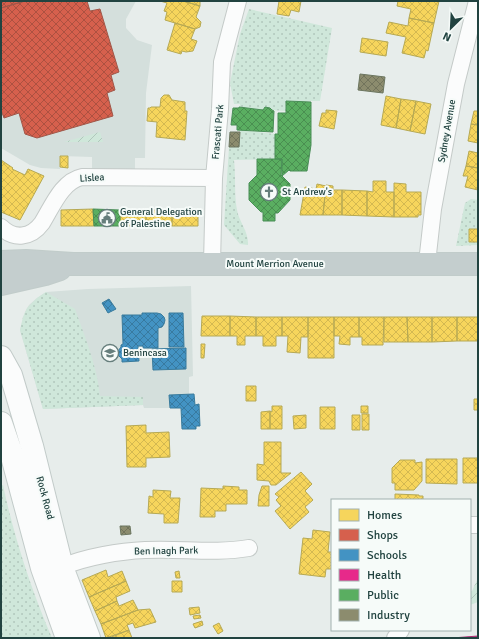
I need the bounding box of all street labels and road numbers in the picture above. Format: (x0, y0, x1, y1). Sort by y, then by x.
street label: Sydney Avenue (436, 99, 458, 163)
street label: Frascati Park (210, 104, 226, 160)
street label: Lislea (79, 171, 105, 185)
street label: Mount Merrion Avenue (226, 258, 324, 270)
street label: Rock Road (33, 475, 57, 521)
street label: Ben Inagh Park (134, 544, 198, 558)

